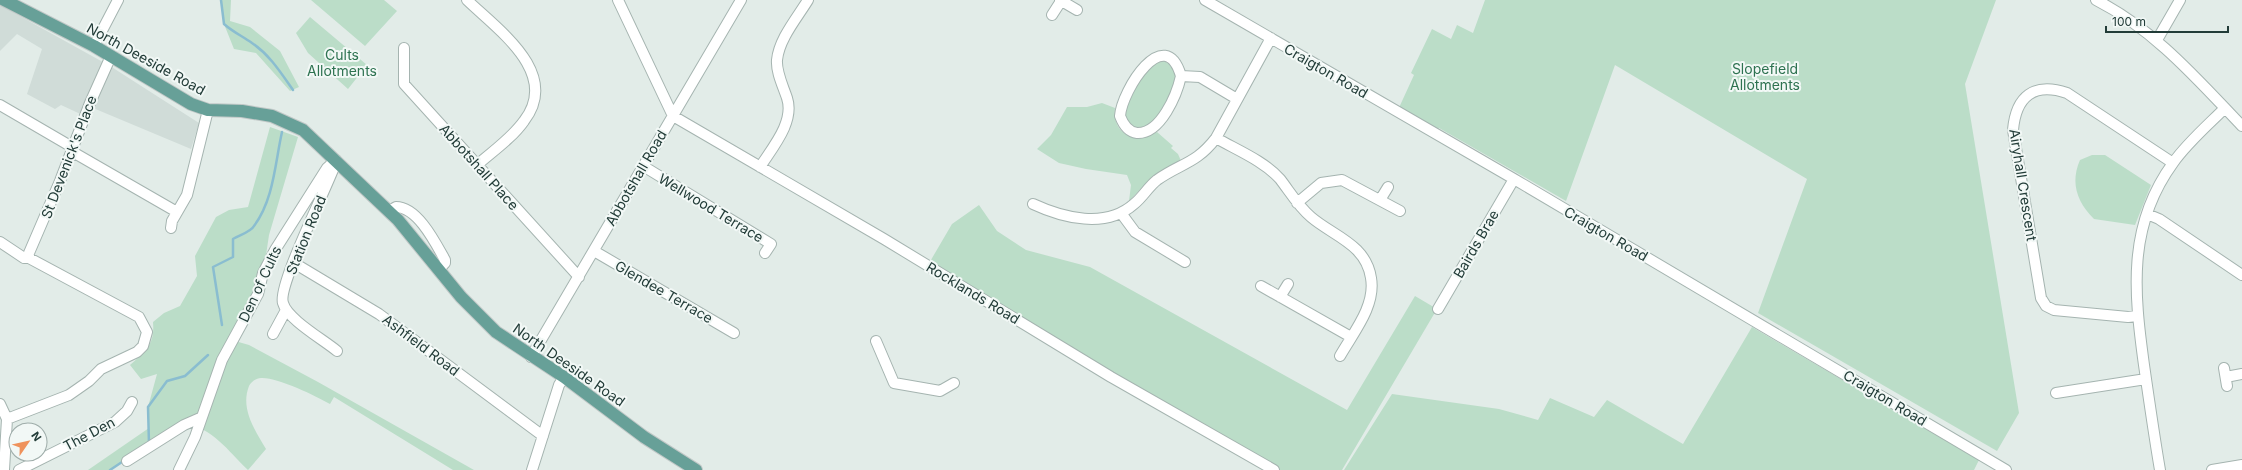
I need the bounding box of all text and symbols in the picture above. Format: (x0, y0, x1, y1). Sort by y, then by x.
scale bar (2106, 8, 2228, 34)
text: 100 m (2112, 14, 2146, 29)
street label: North Deeside Road (84, 19, 208, 98)
street label: Craigton Road (1281, 40, 1371, 101)
park label: Cults Allotments (307, 46, 377, 79)
park label: Slopefield Allotments (1730, 60, 1800, 93)
street label: St Devenick's Place (37, 93, 100, 221)
street label: Abbotshall Place (436, 120, 523, 213)
street label: Abbotshall Road (601, 127, 670, 229)
street label: Airyhall Crescent (2006, 128, 2041, 243)
street label: Wellwood Terrace (656, 170, 767, 246)
street label: Station Road (282, 193, 329, 277)
street label: Craigton Road (1561, 203, 1651, 264)
street label: Bairds Brae (1449, 207, 1502, 281)
street label: Den of Cults (235, 243, 285, 325)
street label: Glendee Terrace (612, 257, 716, 326)
street label: Rocklands Road (923, 258, 1023, 327)
street label: Ashfield Road (380, 310, 463, 379)
street label: North Deeside Road (510, 320, 629, 410)
street label: Craigton Road (1841, 366, 1930, 429)
street label: The Den (60, 413, 117, 454)
north arrow (8, 422, 48, 462)
text: N (28, 429, 44, 444)

